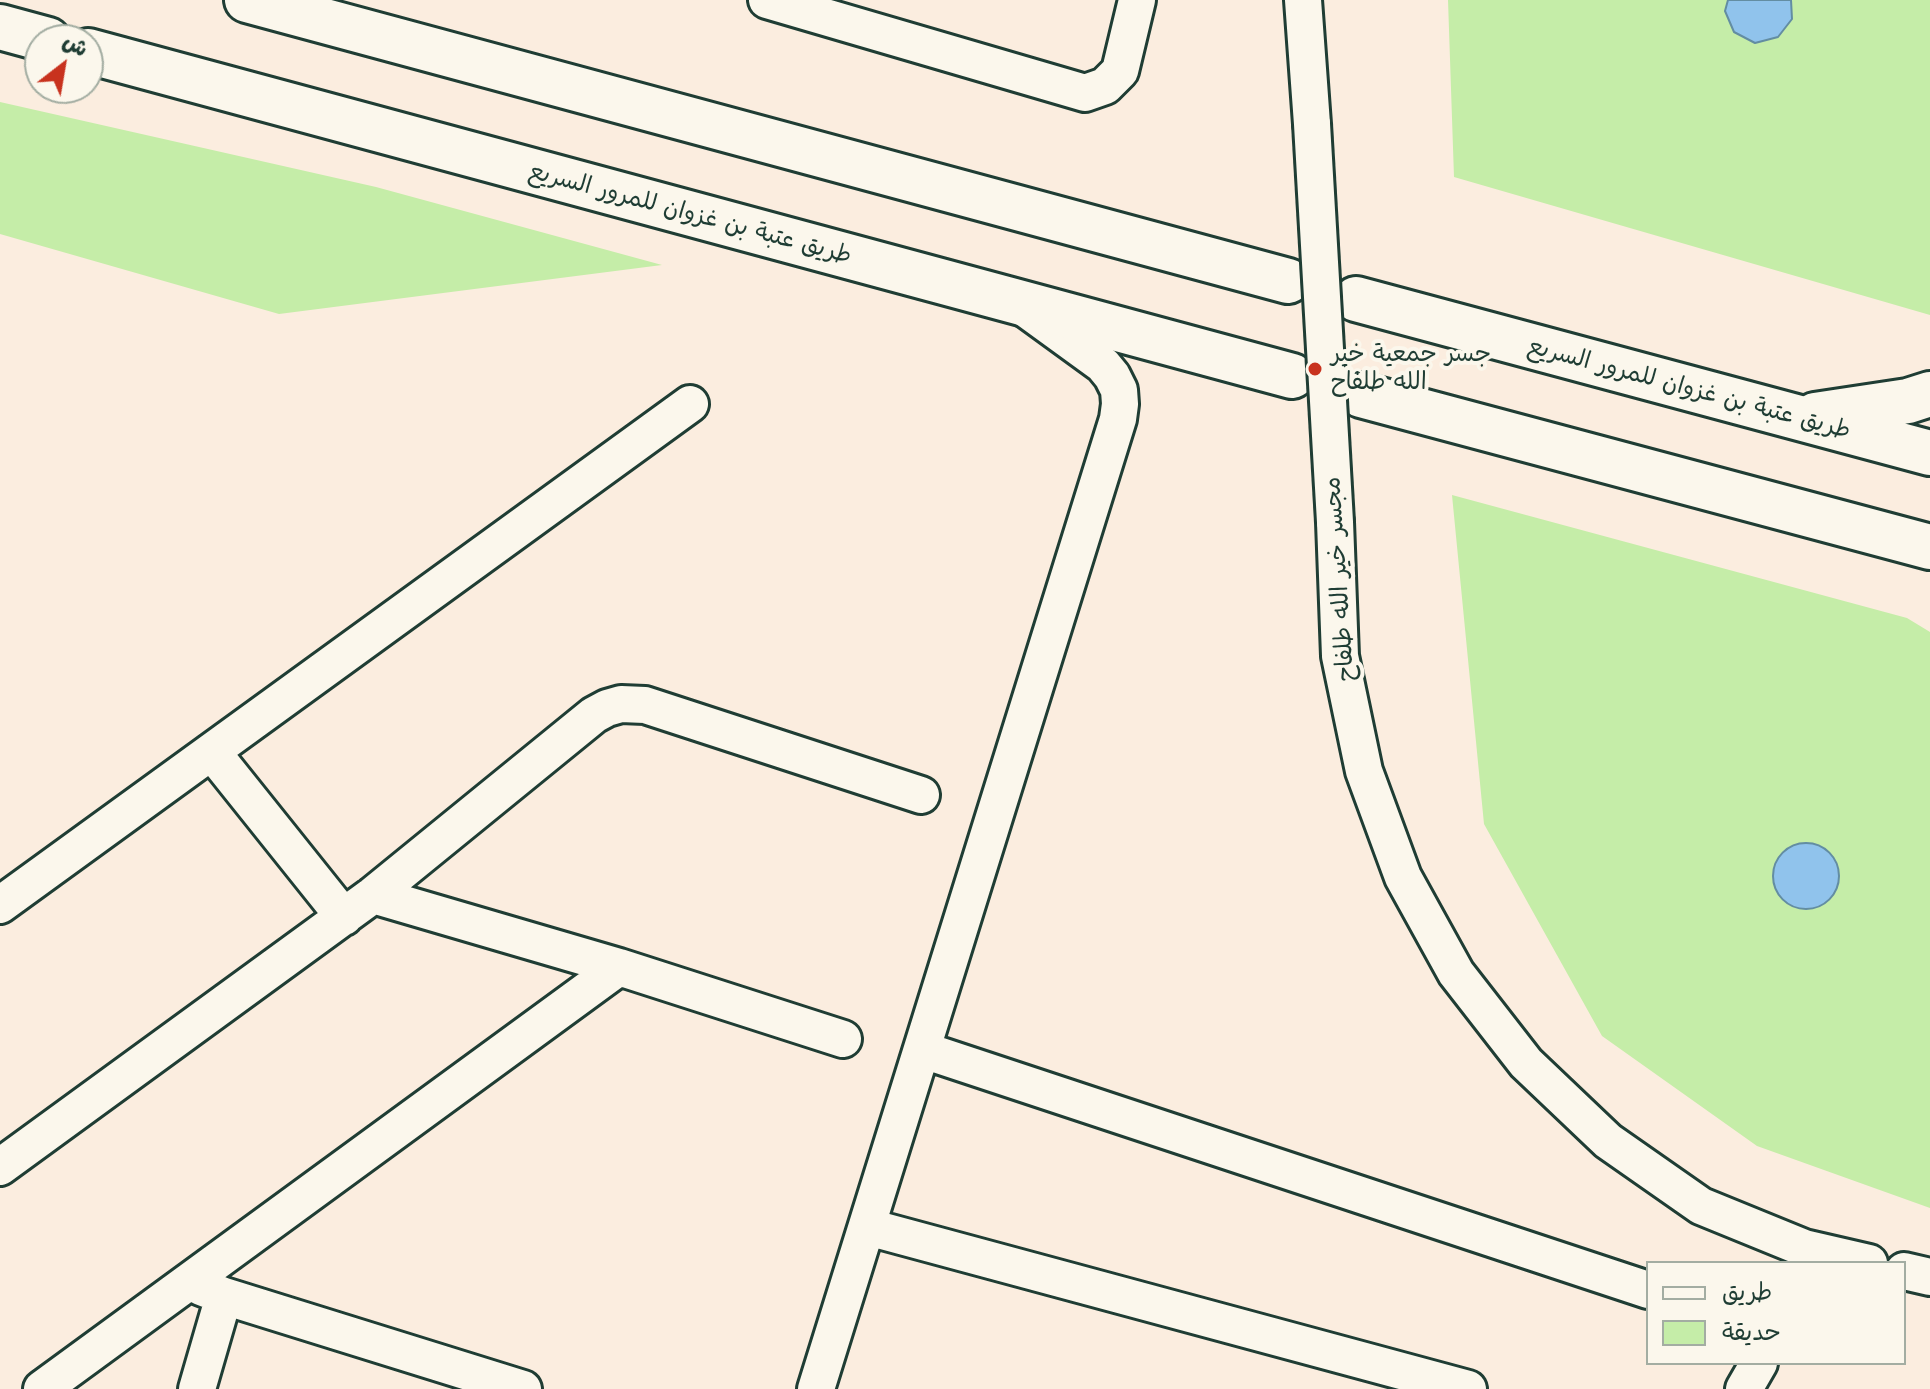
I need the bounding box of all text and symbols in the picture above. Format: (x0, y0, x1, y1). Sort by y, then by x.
north arrow (24, 24, 104, 104)
text: ش (58, 26, 93, 63)
street label: طريق عتبة بن غزوان للمرور السريع (525, 157, 855, 271)
street label: طريق عتبة بن غزوان للمرور السريع (1524, 332, 1854, 446)
place label: جسر جمعية خير الله طلفاح (1331, 341, 1491, 397)
marker: جسر جمعية خير الله طلفاح (1306, 360, 1324, 378)
street label: مجسر خير الله طلفاح (1318, 476, 1362, 682)
legend (1646, 1261, 1906, 1365)
text: طريق (1722, 1276, 1772, 1308)
text: حديقة (1722, 1316, 1781, 1348)

